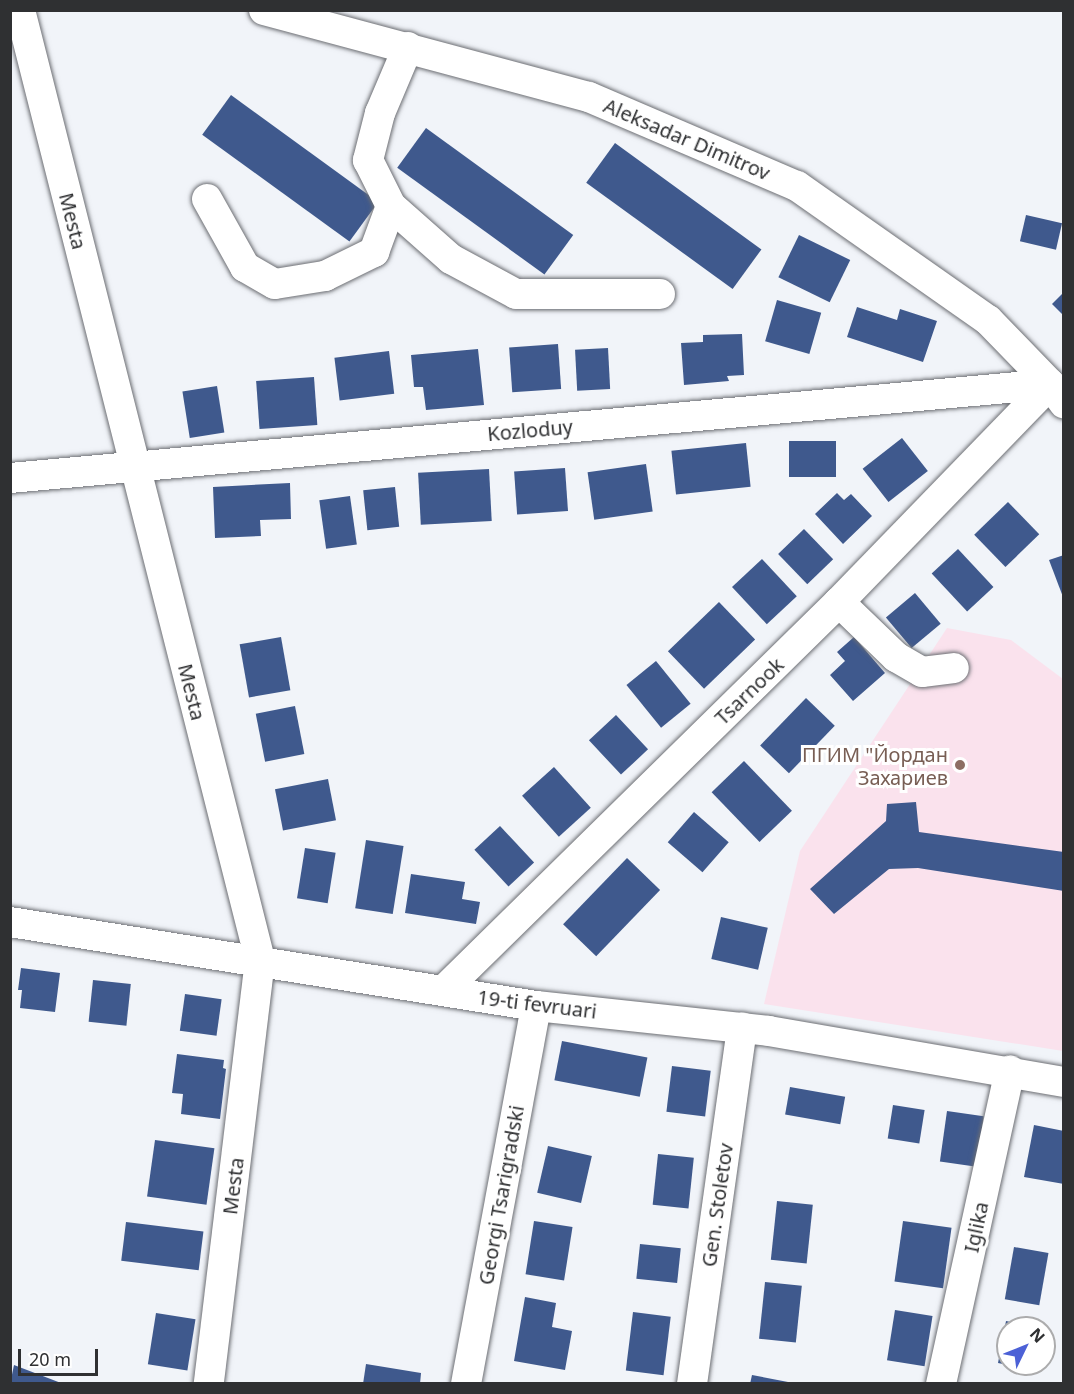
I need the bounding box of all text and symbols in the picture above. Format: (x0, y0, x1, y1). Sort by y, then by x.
street label: Aleksadar Dimitrov (600, 93, 774, 185)
street label: Mesta (54, 190, 92, 252)
street label: Kozloduy (486, 414, 574, 446)
street label: Tsarnook (710, 652, 788, 730)
street label: Mesta (173, 661, 211, 723)
place label: ПГИМ "Йордан Захариев (802, 742, 948, 789)
marker: ПГИМ "Йордан Захариев (953, 758, 967, 772)
street label: 19-ti fevruari (476, 985, 598, 1023)
street label: Georgi Tsarigradski (473, 1103, 529, 1287)
street label: Gen. Stoletov (696, 1142, 738, 1268)
street label: Mesta (218, 1156, 248, 1216)
street label: Iglika (959, 1199, 993, 1255)
north arrow (996, 1316, 1056, 1376)
text: N (1025, 1323, 1050, 1347)
scale bar (21, 1337, 100, 1375)
text: 20 m (29, 1347, 71, 1371)

